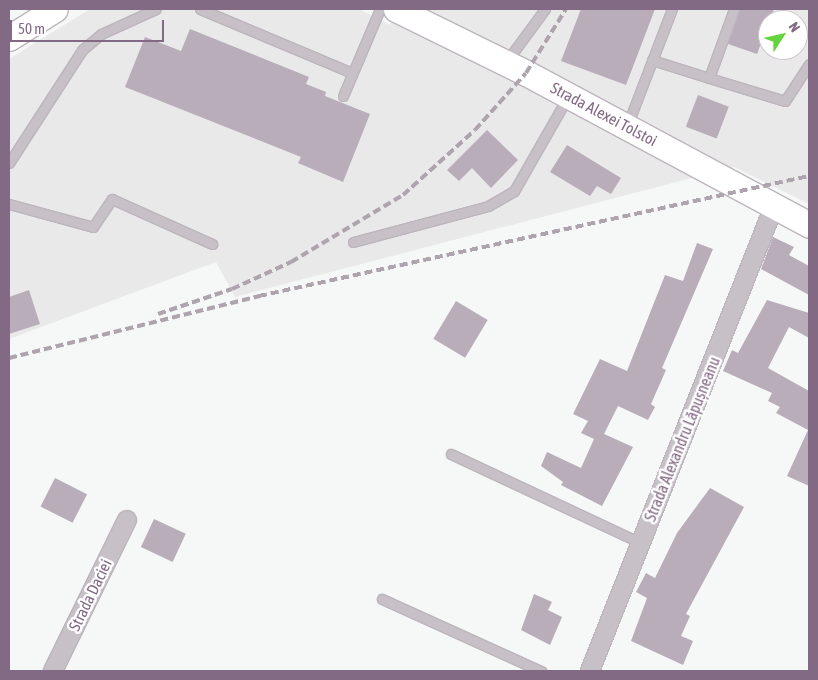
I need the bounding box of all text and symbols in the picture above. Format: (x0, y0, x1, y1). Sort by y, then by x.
scale bar (12, 10, 166, 42)
north arrow (758, 10, 808, 60)
text: N (786, 19, 803, 35)
text: 50 m (18, 20, 45, 37)
street label: Strada Alexei Tolstoi (547, 78, 661, 150)
street label: Strada Alexandru Lăpușneanu (640, 354, 724, 524)
street label: Strada Daciei (64, 556, 116, 634)

